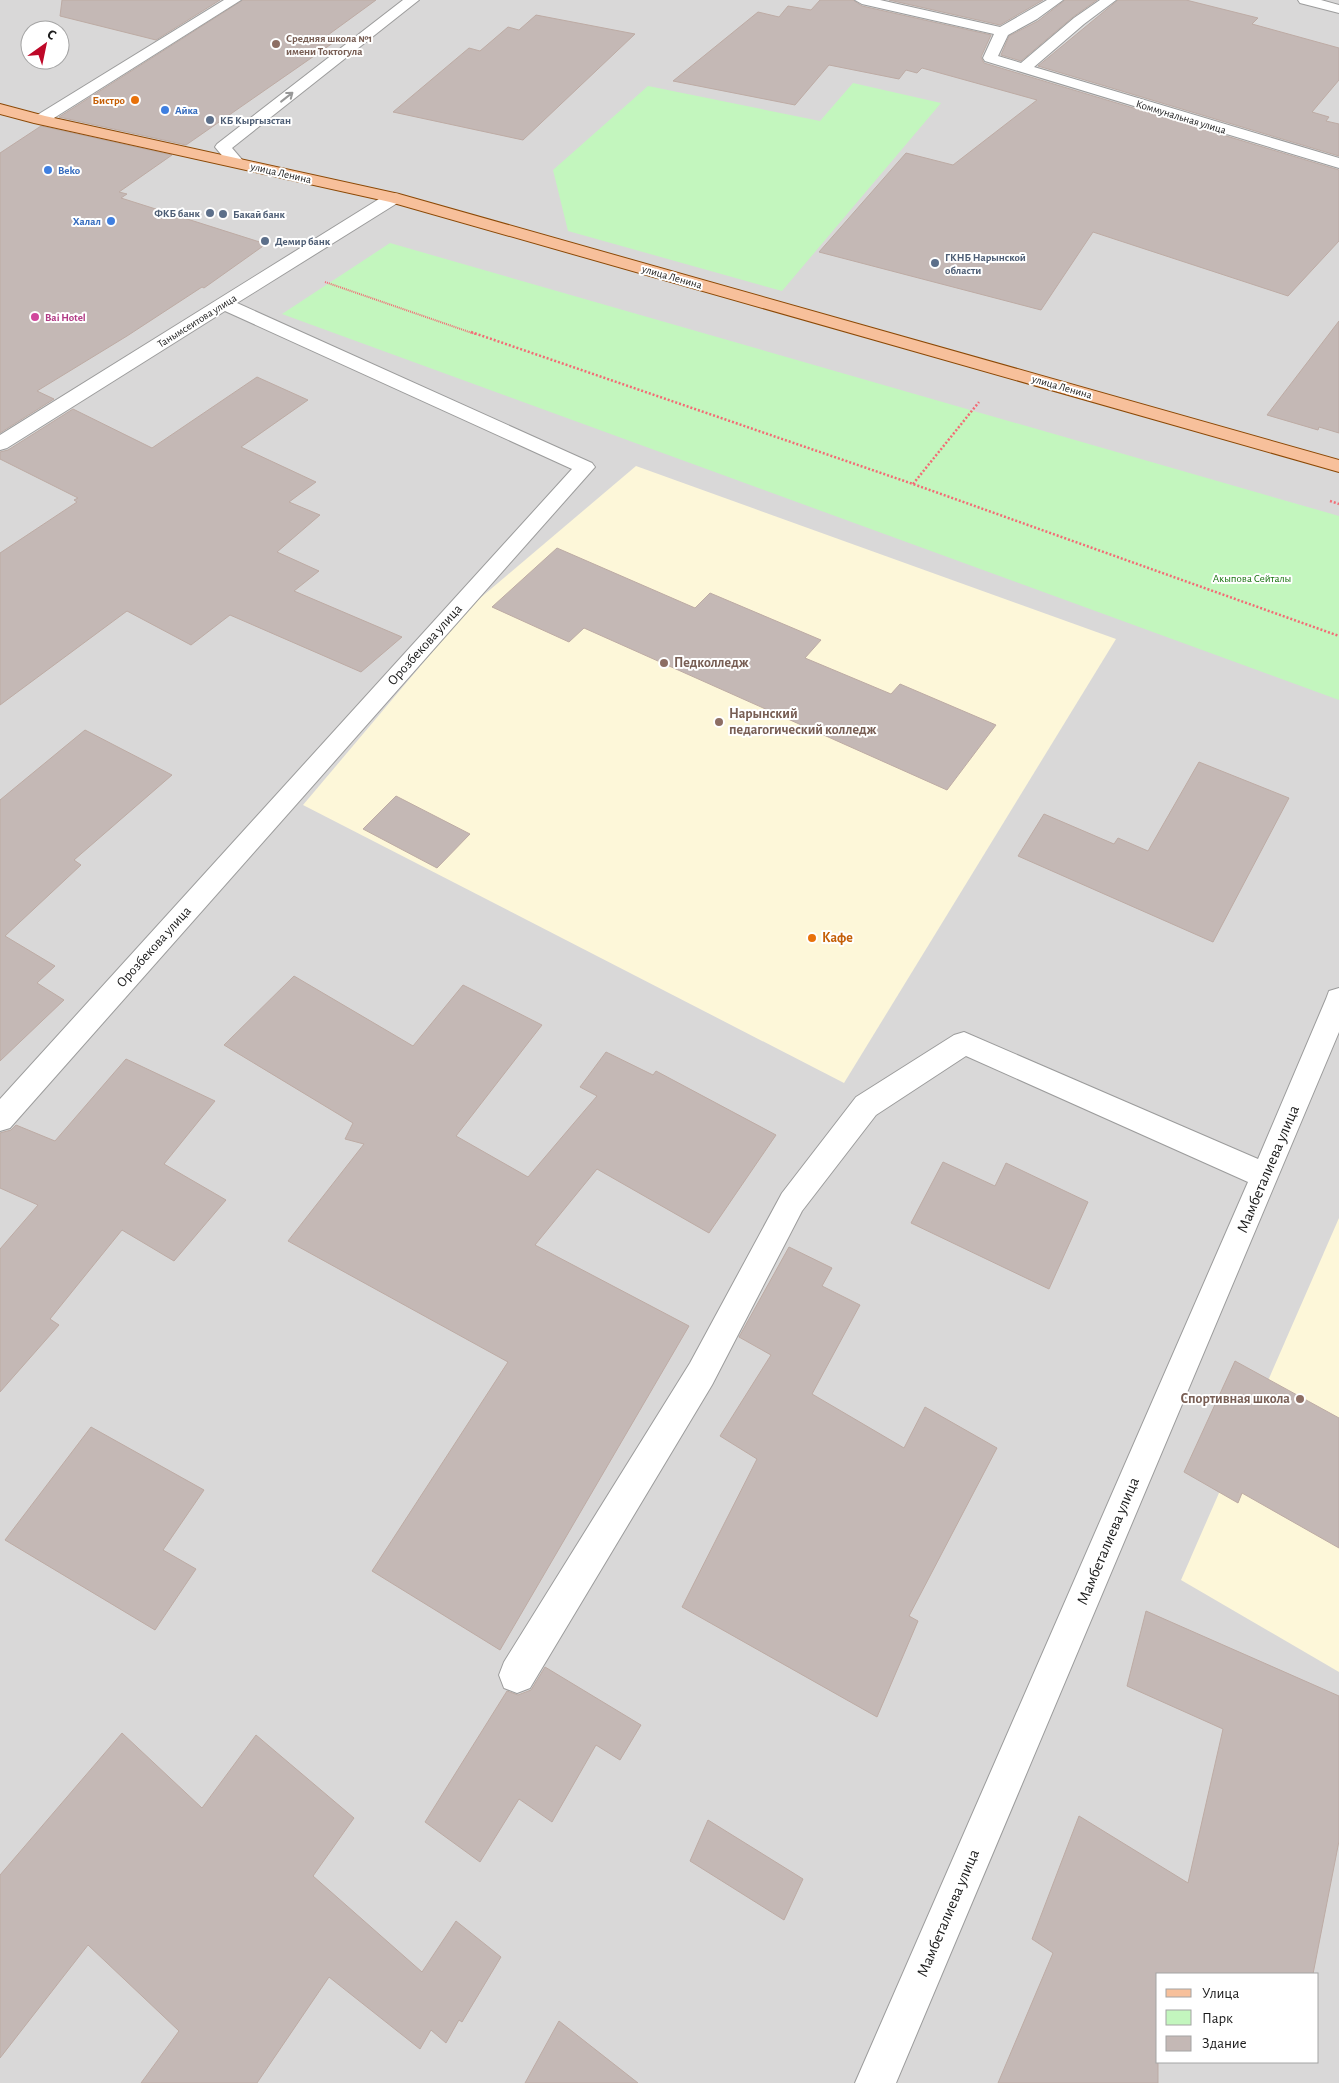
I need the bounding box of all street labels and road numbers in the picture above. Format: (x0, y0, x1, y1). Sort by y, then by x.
street label: Коммунальная улица (1135, 98, 1227, 136)
street label: улица Ленина (249, 160, 312, 185)
street label: улица Ленина (640, 263, 703, 291)
street label: Танымсеитова улица (156, 292, 238, 350)
street label: улица Ленина (1030, 373, 1093, 401)
street label: Орозбекова улица (385, 601, 465, 688)
street label: Орозбекова улица (114, 903, 194, 990)
street label: Мамбеталиева улица (1234, 1103, 1303, 1235)
street label: Мамбеталиева улица (1074, 1475, 1143, 1607)
street label: Мамбеталиева улица (914, 1847, 983, 1979)

